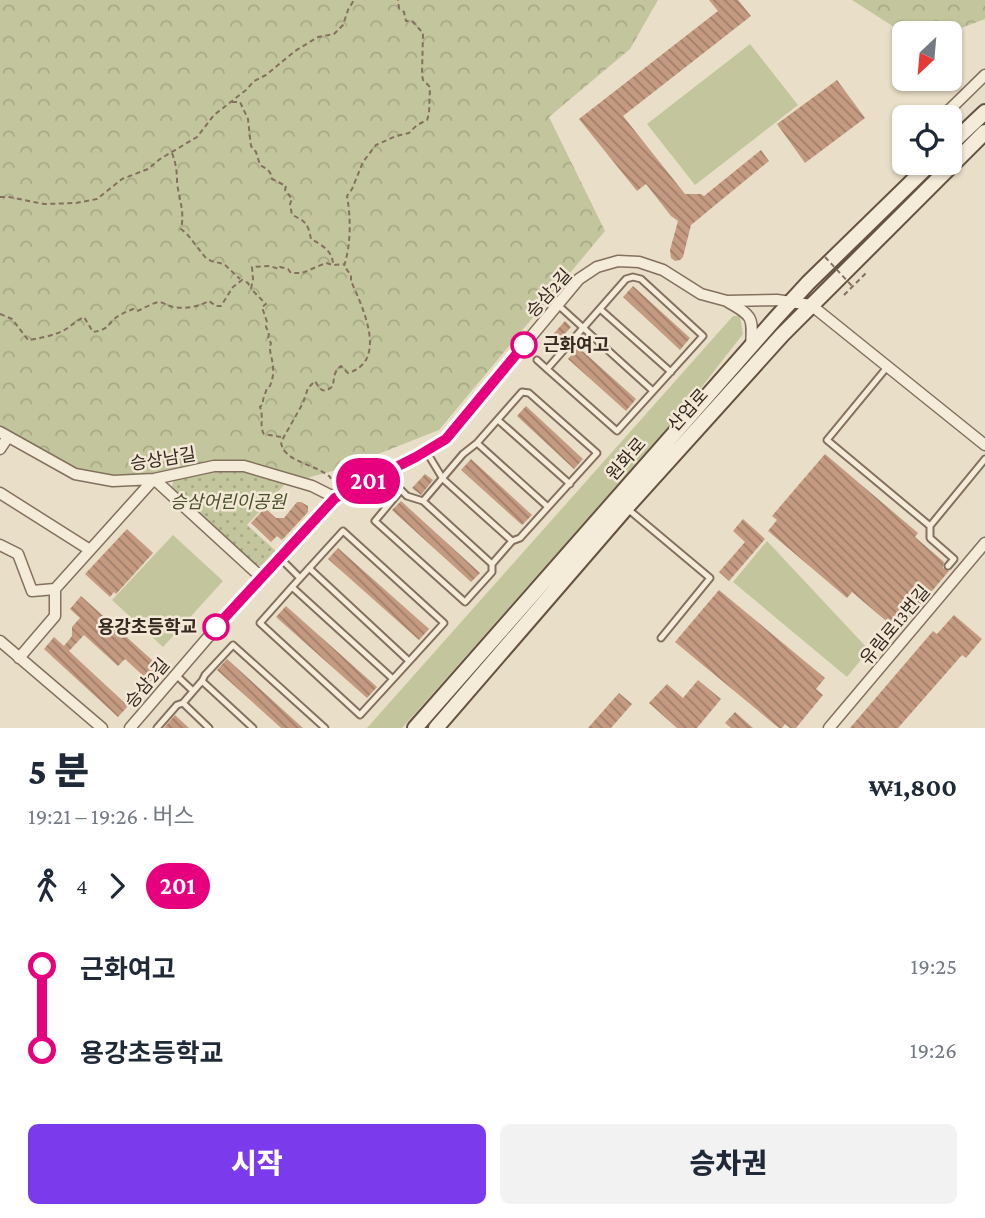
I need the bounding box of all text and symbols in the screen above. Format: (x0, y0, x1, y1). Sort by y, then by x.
north arrow (892, 21, 962, 91)
map controls (892, 21, 962, 175)
button: locate (892, 105, 962, 175)
street label: 승삼2길 (522, 265, 576, 321)
marker: 근화여고 (511, 332, 537, 358)
place label: 근화여고 (543, 335, 609, 355)
street label: 산업로 (664, 385, 712, 435)
street label: 원화로 (602, 434, 650, 484)
street label: 승상남길 (129, 444, 197, 474)
line badge: 201 (328, 458, 408, 504)
text: 201 (350, 467, 386, 494)
park label: 승삼어린이공원 (170, 492, 287, 512)
street label: 유림로13번길 (856, 581, 934, 669)
marker: 용강초등학교 (203, 614, 229, 640)
place label: 용강초등학교 (98, 617, 197, 637)
street label: 승삼2길 (121, 654, 173, 712)
text: 5 분 (28, 750, 89, 792)
text: ₩1,800 (869, 773, 957, 802)
text: 19:21 – 19:26 · 버스 (28, 803, 195, 829)
icon: walk (28, 867, 66, 905)
icon: forward (98, 867, 136, 905)
text: 201 (160, 872, 196, 899)
text: 4 (76, 873, 88, 899)
text: 19:25 (911, 953, 957, 979)
text: 근화여고 (80, 955, 176, 984)
text: 19:26 (910, 1037, 957, 1063)
text: 용강초등학교 (80, 1039, 224, 1068)
button: 시작 (28, 1124, 486, 1204)
button: 승차권 (500, 1124, 957, 1204)

